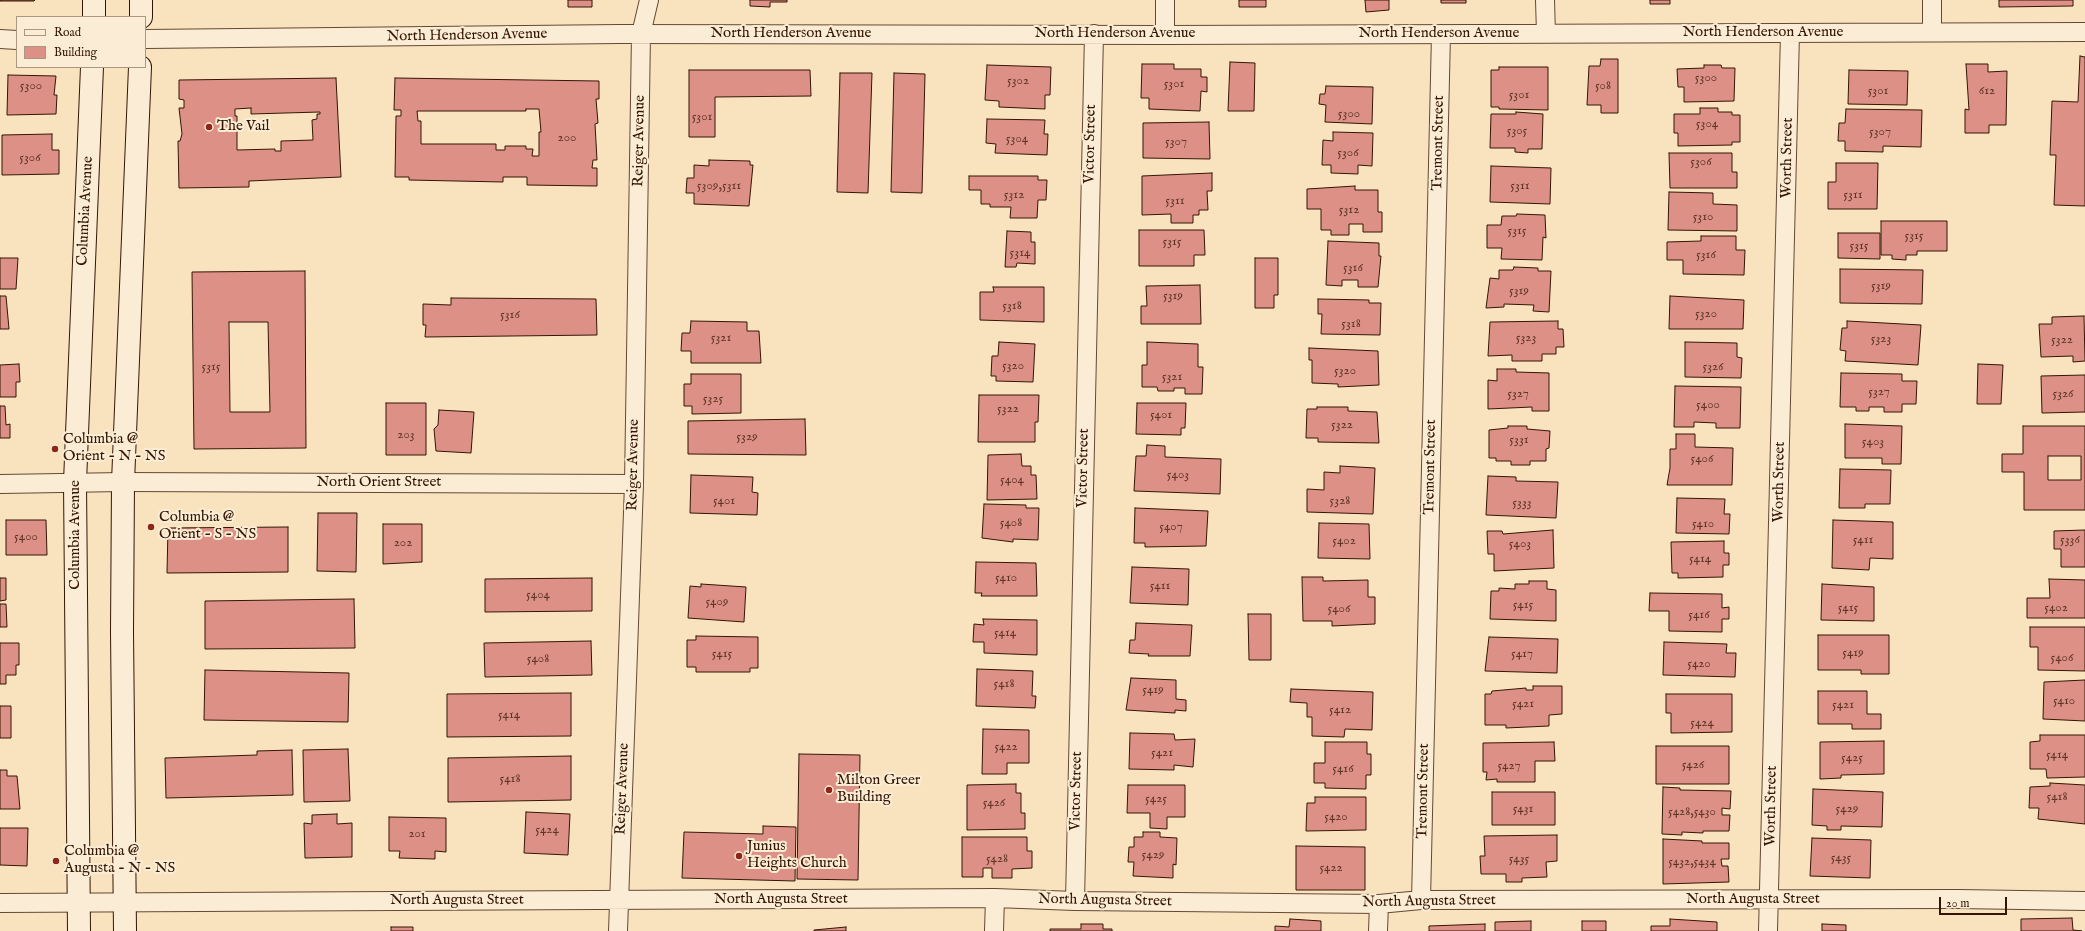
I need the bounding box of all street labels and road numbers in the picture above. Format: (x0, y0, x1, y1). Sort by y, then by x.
street label: North Henderson Avenue (1683, 24, 1843, 42)
street label: North Henderson Avenue (711, 25, 871, 43)
street label: North Henderson Avenue (1035, 25, 1195, 43)
street label: North Henderson Avenue (1359, 25, 1519, 43)
street label: North Henderson Avenue (386, 26, 548, 46)
street label: Reiger Avenue (630, 95, 650, 187)
street label: Tremont Street (1429, 95, 1449, 191)
street label: Victor Street (1081, 104, 1101, 184)
street label: Worth Street (1778, 117, 1798, 199)
street label: Columbia Avenue (74, 156, 98, 266)
street label: Reiger Avenue (624, 419, 644, 511)
street label: Tremont Street (1421, 419, 1441, 515)
street label: Victor Street (1074, 428, 1094, 508)
street label: Worth Street (1770, 441, 1790, 523)
street label: North Orient Street (317, 474, 441, 492)
street label: Columbia Avenue (67, 480, 85, 590)
street label: Reiger Avenue (612, 743, 634, 835)
street label: Tremont Street (1414, 743, 1434, 839)
street label: Victor Street (1067, 751, 1087, 831)
street label: Worth Street (1762, 765, 1782, 847)
street label: North Augusta Street (714, 891, 848, 909)
street label: North Augusta Street (1038, 891, 1172, 911)
street label: North Augusta Street (1686, 891, 1820, 909)
street label: North Augusta Street (390, 892, 524, 910)
street label: North Augusta Street (1362, 892, 1496, 912)

